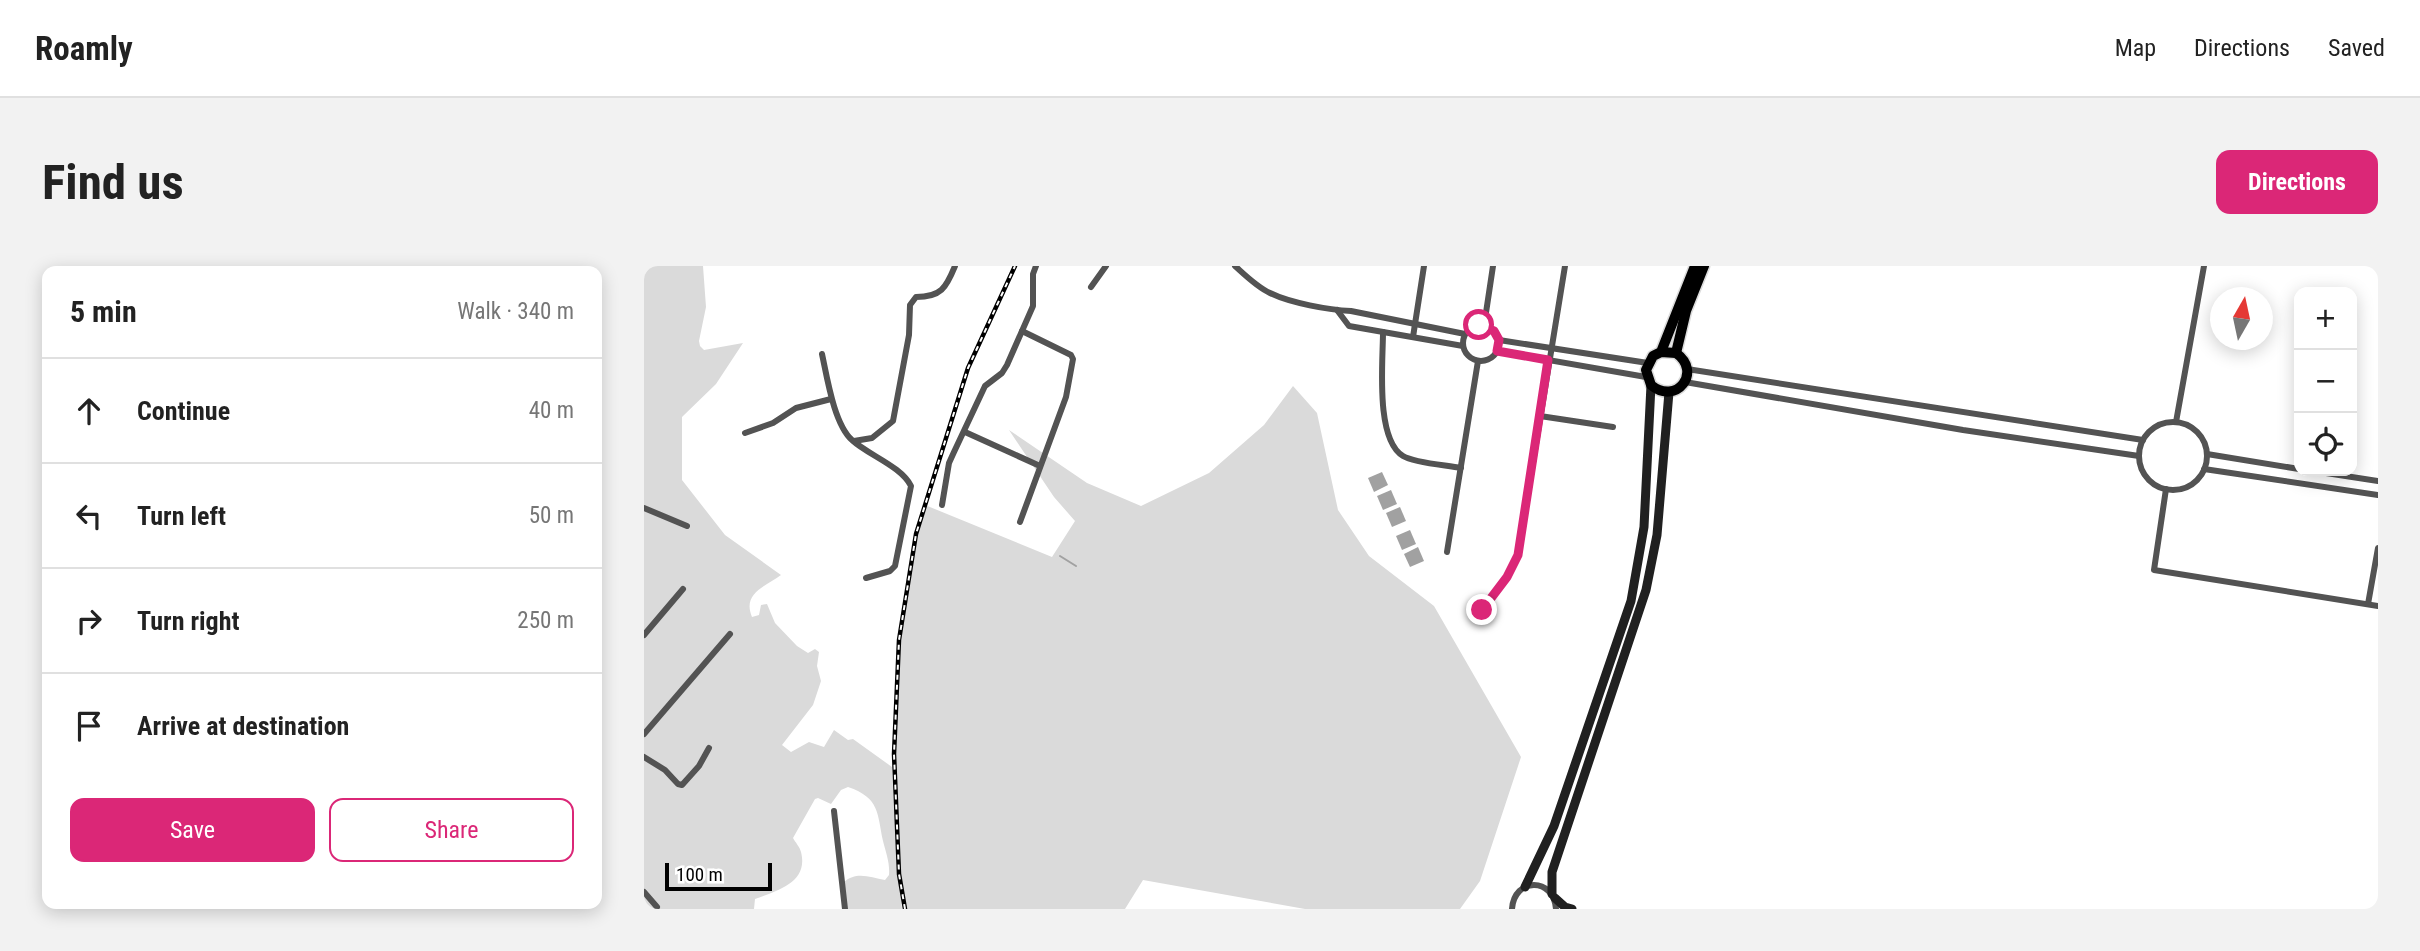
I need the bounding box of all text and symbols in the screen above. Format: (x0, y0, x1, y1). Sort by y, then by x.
text: Roamly (35, 29, 133, 68)
text: Map (2115, 34, 2156, 62)
text: Directions (2194, 34, 2290, 62)
text: Saved (2328, 34, 2385, 62)
button: Directions (2216, 150, 2378, 214)
text: Find us (42, 154, 184, 211)
north arrow (2210, 287, 2273, 350)
map controls (2294, 287, 2357, 476)
button: + (2294, 287, 2357, 350)
text: 5 min (70, 294, 137, 329)
text: Walk · 340 m (457, 298, 574, 325)
route start (1463, 309, 1494, 340)
button: − (2294, 350, 2357, 413)
icon: ahead (70, 392, 108, 430)
text: Continue (137, 396, 230, 426)
text: 40 m (529, 397, 574, 424)
button: locate (2294, 413, 2357, 476)
icon: left (70, 497, 108, 535)
text: Turn left (137, 501, 226, 531)
text: 50 m (529, 502, 574, 529)
route end (1466, 594, 1497, 625)
icon: right (70, 602, 108, 640)
text: Turn right (137, 606, 239, 636)
text: 250 m (517, 607, 574, 634)
icon: arrive (70, 707, 108, 745)
text: Arrive at destination (137, 711, 349, 741)
button: Save (70, 798, 315, 862)
button: Share (329, 798, 574, 862)
scale bar (665, 860, 772, 892)
text: 100 m (676, 863, 723, 886)

